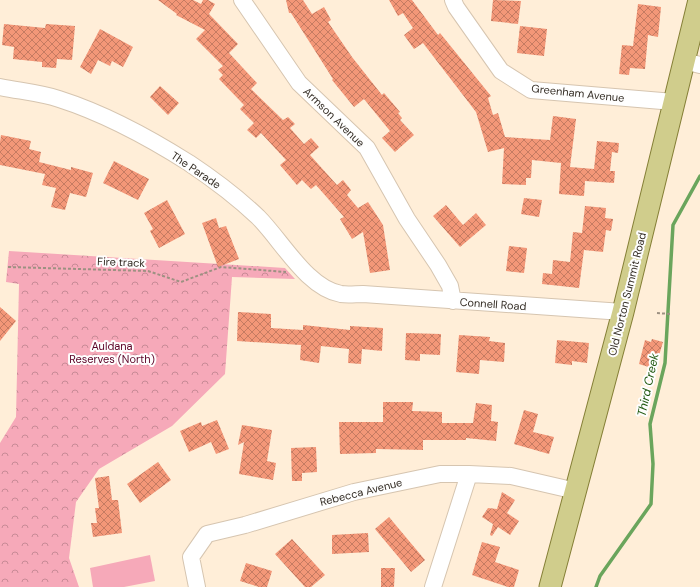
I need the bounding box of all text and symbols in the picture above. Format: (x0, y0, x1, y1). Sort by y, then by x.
street label: Greenham Avenue (531, 81, 625, 105)
street label: Armson Avenue (300, 84, 368, 150)
street label: The Parade (168, 148, 224, 192)
street label: Old Norton Summit Road (605, 231, 649, 357)
street label: Fire track (97, 254, 146, 270)
street label: Connell Road (459, 295, 527, 313)
park label: Auldana Reserves (North) (69, 339, 155, 366)
water label: Third Creek (633, 351, 663, 418)
street label: Rebecca Avenue (318, 475, 404, 509)

